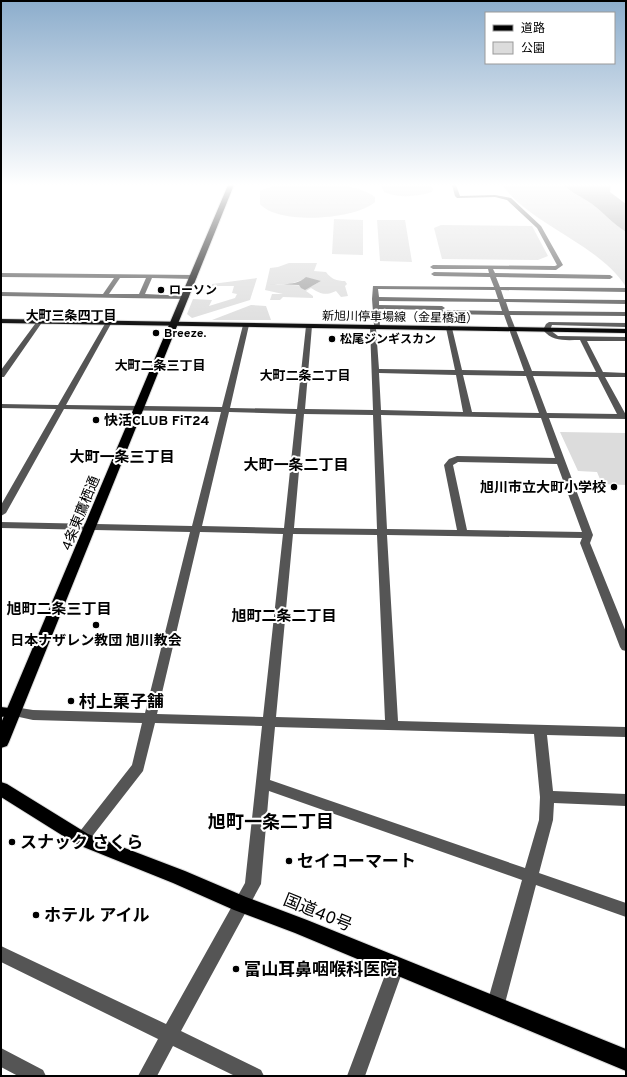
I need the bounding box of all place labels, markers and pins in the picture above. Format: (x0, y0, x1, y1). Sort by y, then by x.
place label: ローソン (169, 283, 217, 299)
marker: ローソン (156, 285, 166, 295)
place label: Breeze. (164, 326, 206, 342)
marker: Breeze. (151, 328, 161, 338)
place label: 松尾ジンギスカン (340, 332, 436, 348)
marker: 松尾ジンギスカン (327, 334, 337, 344)
place label: 快活CLUB FiT24 (104, 412, 210, 430)
marker: 快活CLUB FiT24 (91, 415, 101, 425)
place label: 旭川市立大町小学校 (480, 480, 606, 497)
marker: 旭川市立大町小学校 (609, 482, 619, 492)
marker: 日本ナザレン教団 旭川教会 (91, 620, 101, 630)
place label: 日本ナザレン教団 旭川教会 (10, 633, 182, 650)
place label: 村上菓子舗 (79, 692, 164, 714)
marker: 村上菓子舗 (66, 696, 76, 706)
place label: スナック さくら (20, 833, 143, 855)
marker: スナック さくら (7, 837, 17, 847)
place label: セイコーマート (297, 852, 416, 874)
marker: セイコーマート (284, 856, 294, 866)
place label: ホテル アイル (44, 906, 149, 928)
marker: ホテル アイル (31, 910, 41, 920)
place label: 富山耳鼻咽喉科医院 (244, 960, 397, 982)
marker: 富山耳鼻咽喉科医院 (231, 964, 241, 974)

